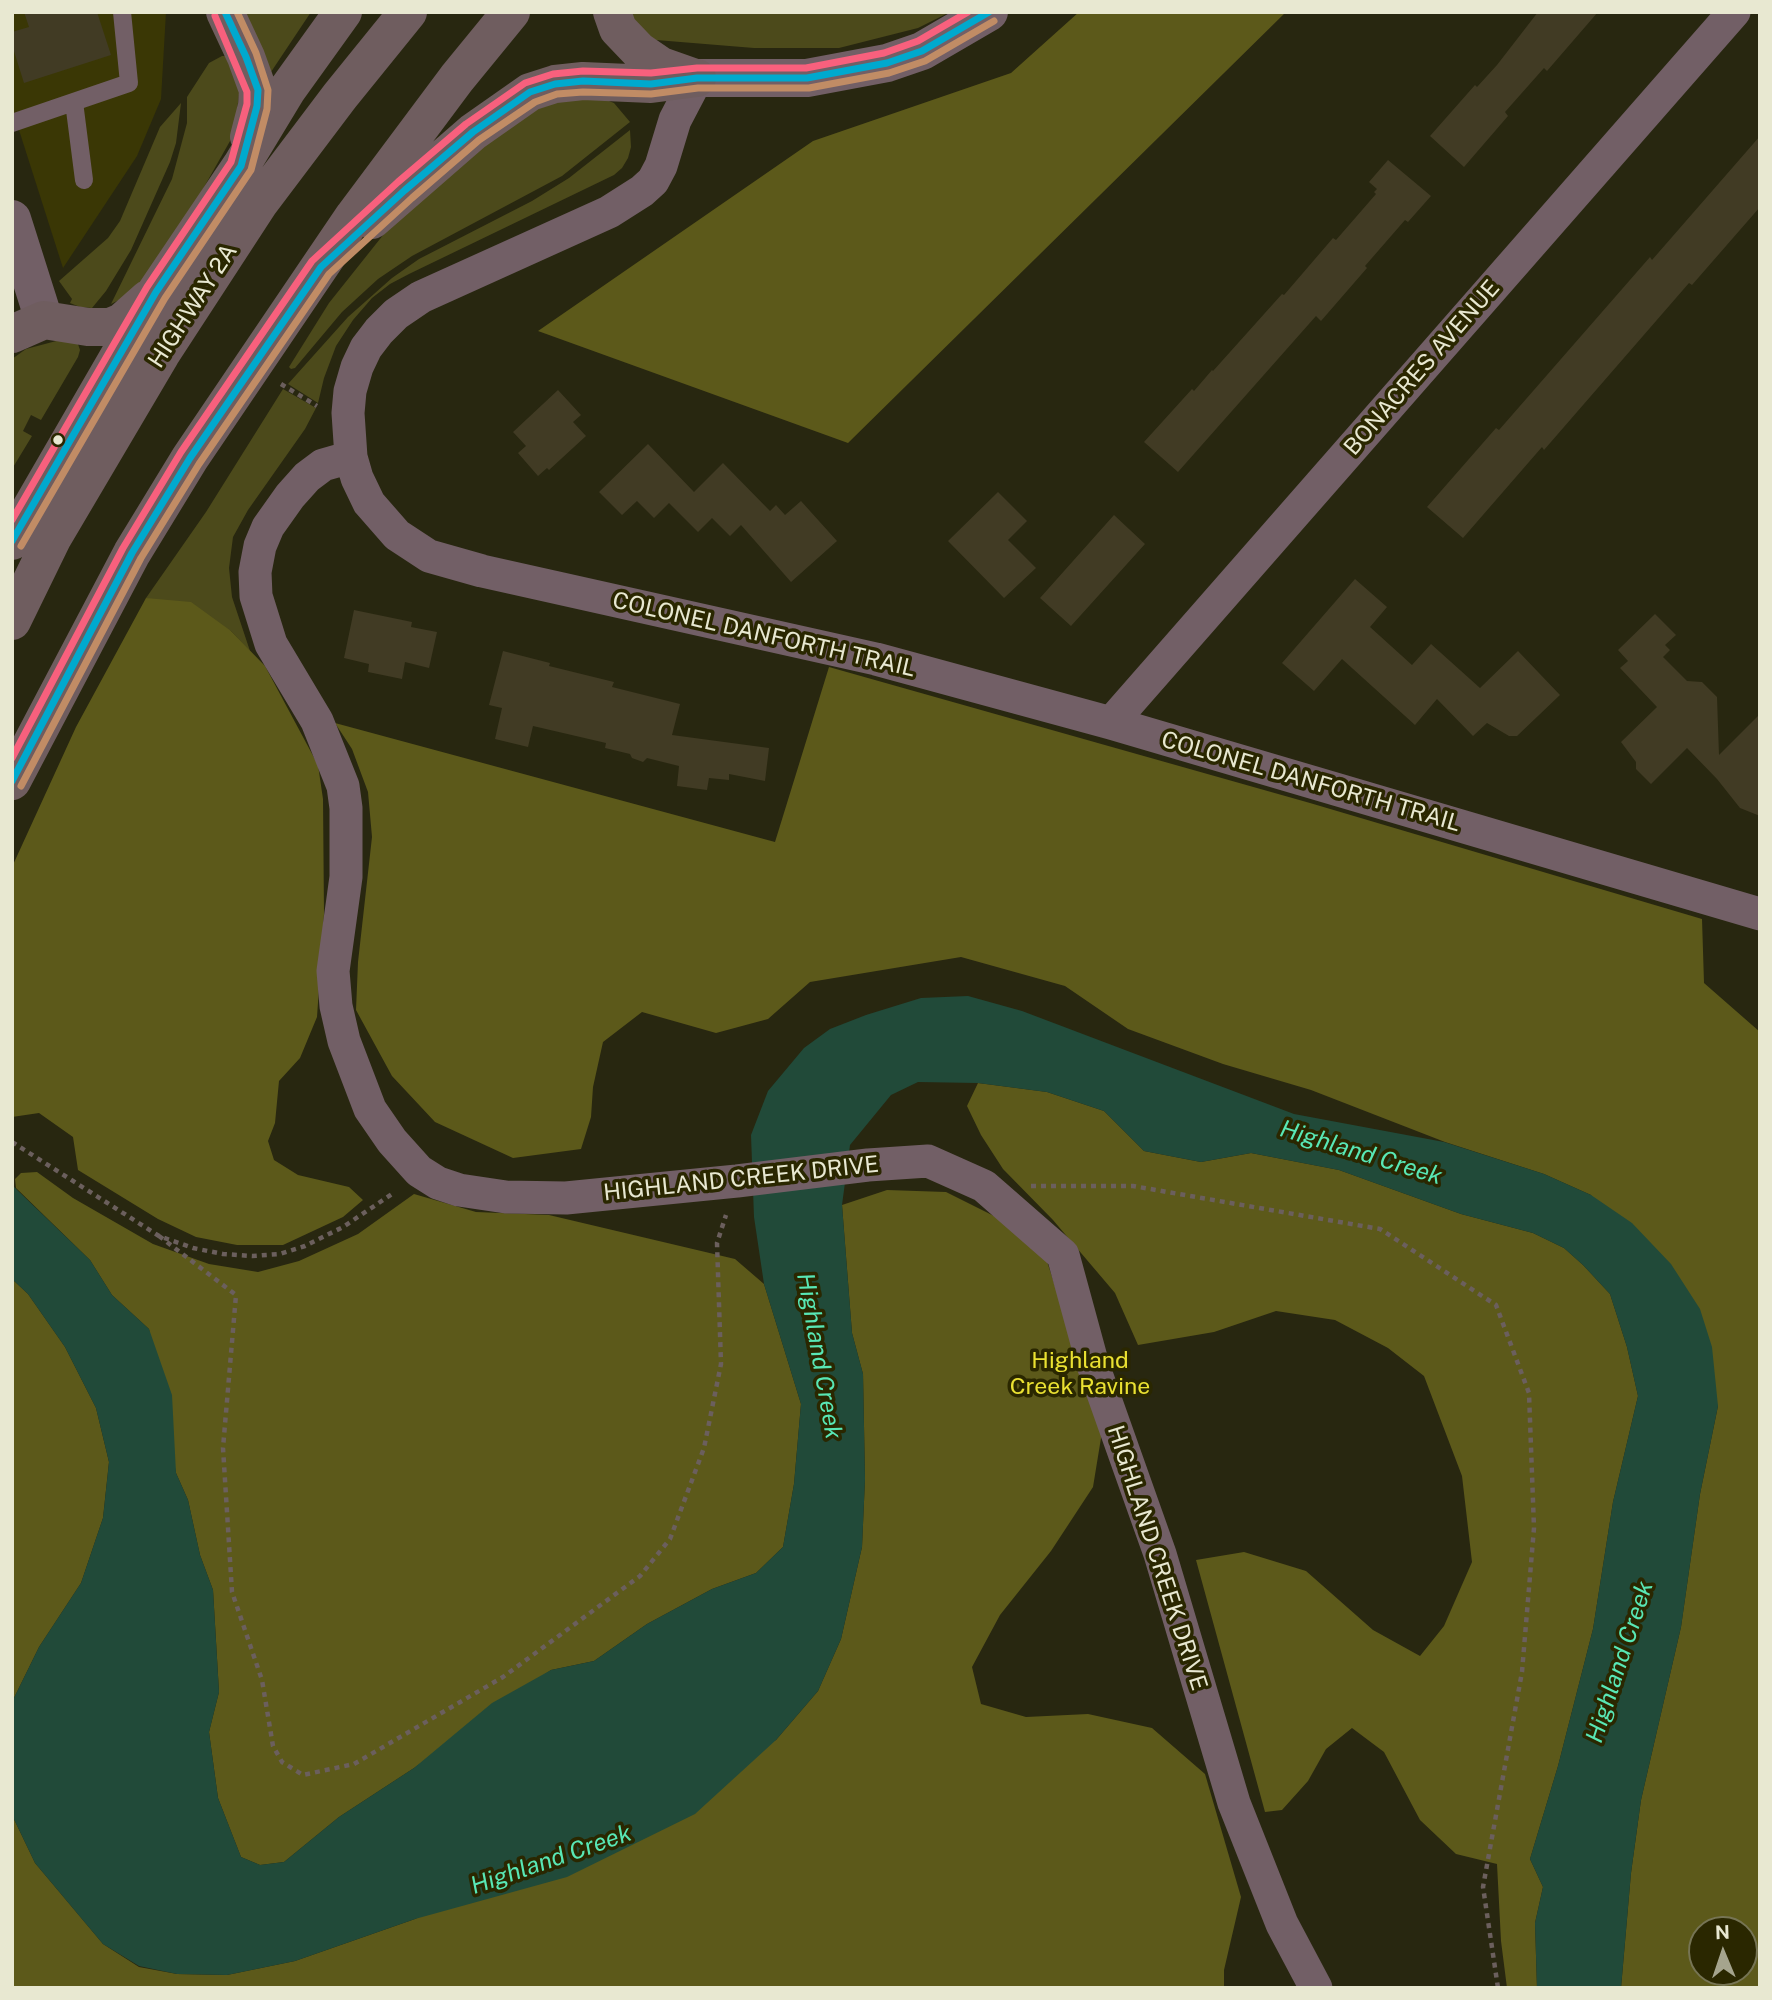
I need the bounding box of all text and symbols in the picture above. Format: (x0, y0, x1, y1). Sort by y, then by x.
street label: HIGHWAY 2A (143, 239, 243, 373)
street label: BONACRES AVENUE (1338, 275, 1506, 461)
unlabelled marker (51, 433, 65, 447)
street label: COLONEL DANFORTH TRAIL (610, 587, 918, 683)
street label: COLONEL DANFORTH TRAIL (1158, 726, 1464, 838)
water label: Highland Creek (1276, 1115, 1446, 1191)
street label: HIGHLAND CREEK DRIVE (602, 1151, 880, 1207)
water label: Highland Creek (790, 1271, 848, 1441)
park label: Highland Creek Ravine (1010, 1347, 1150, 1401)
street label: HIGHLAND CREEK DRIVE (1101, 1422, 1213, 1694)
water label: Highland Creek (1580, 1578, 1660, 1746)
water label: Highland Creek (467, 1819, 635, 1901)
north arrow (1688, 1916, 1758, 1986)
text: N (1715, 1921, 1730, 1943)

